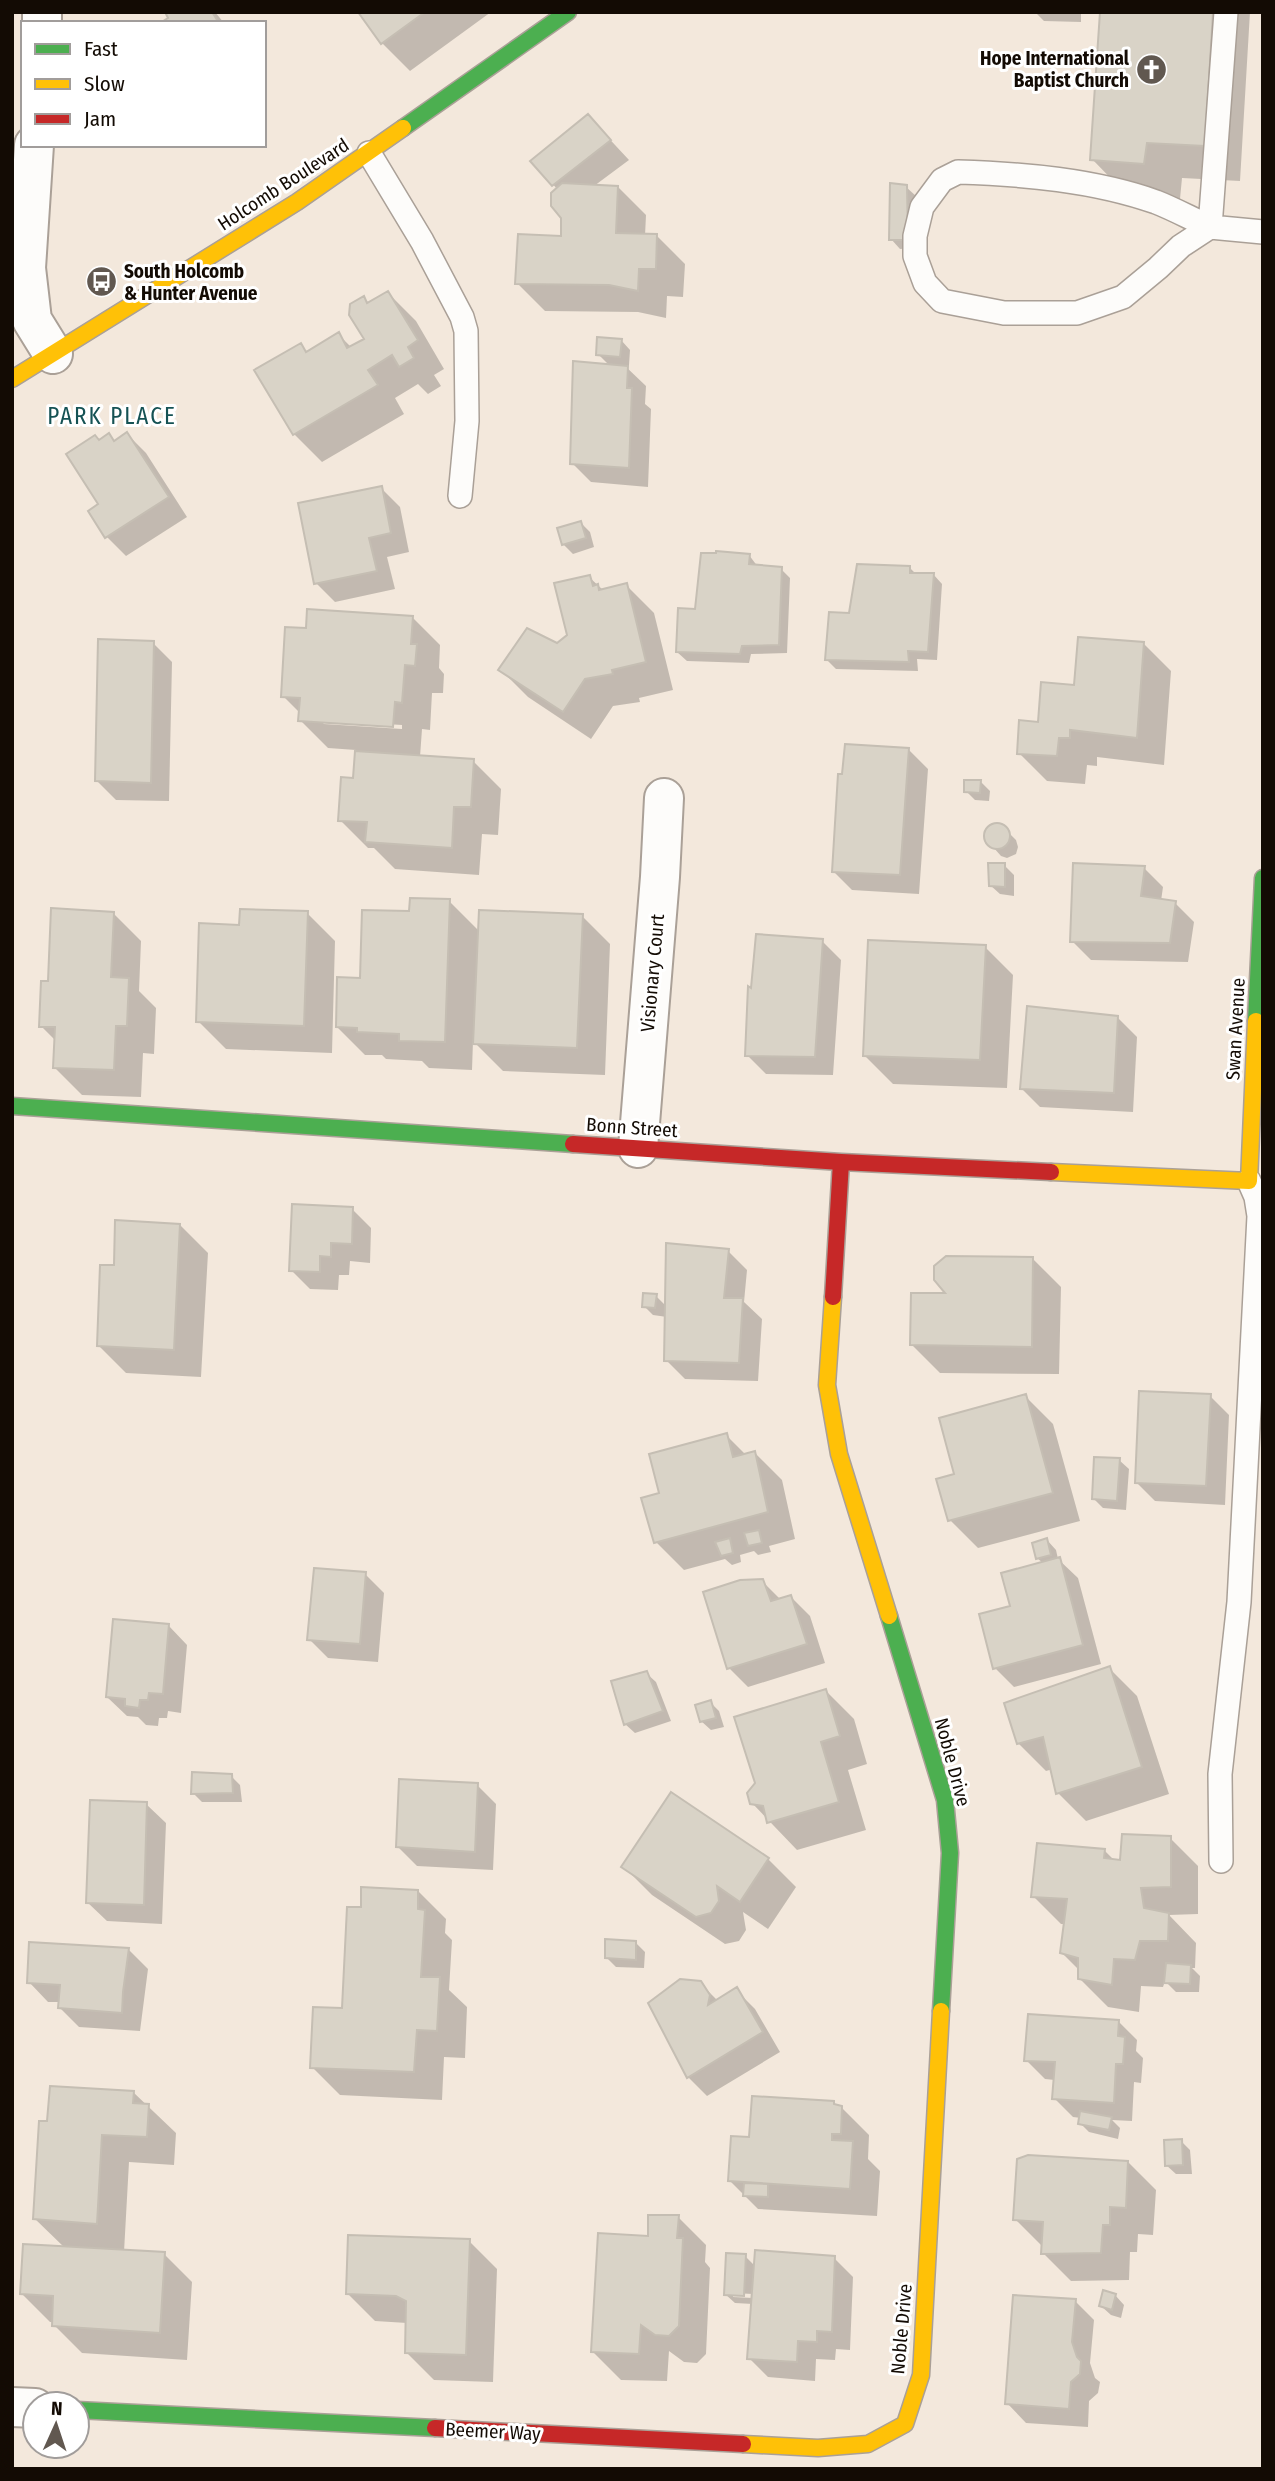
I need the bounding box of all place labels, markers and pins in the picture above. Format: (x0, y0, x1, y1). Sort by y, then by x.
place label: Hope International Baptist Church (980, 47, 1130, 92)
church icon: Hope International Baptist Church (1135, 52, 1169, 86)
place label: South Holcomb & Hunter Avenue (124, 260, 258, 305)
bus stop icon: South Holcomb & Hunter Avenue (84, 265, 118, 299)

